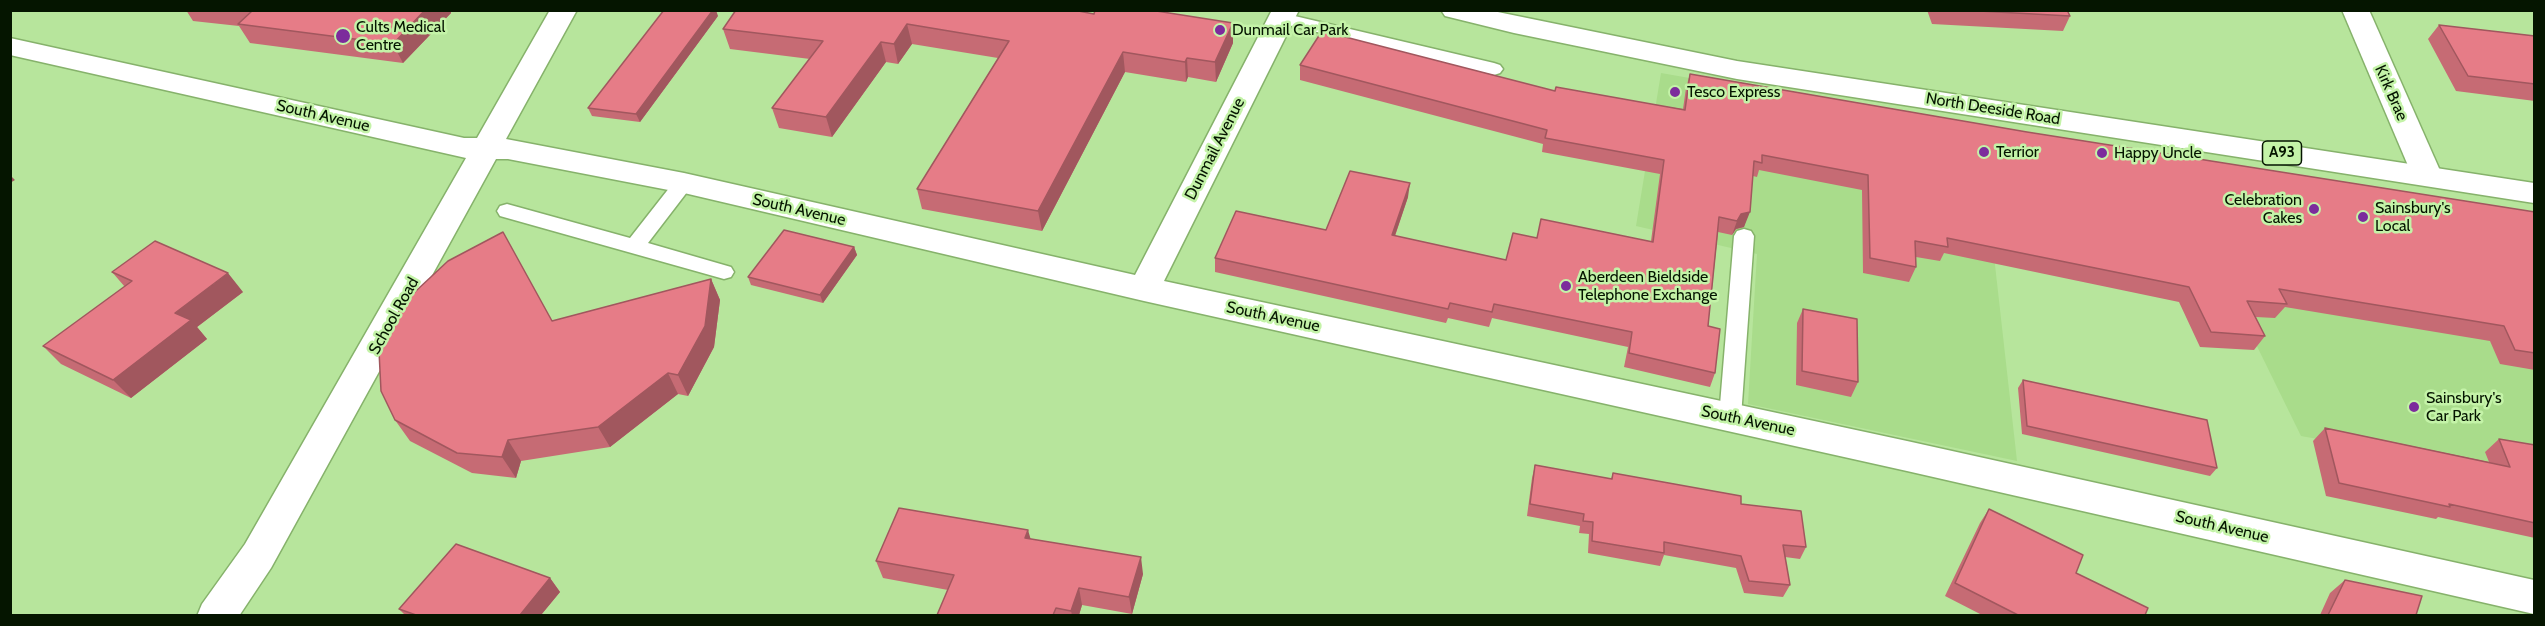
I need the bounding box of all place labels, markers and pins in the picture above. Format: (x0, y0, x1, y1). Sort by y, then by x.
place label: Cults Medical Centre (356, 17, 445, 55)
place label: Dunmail Car Park (1232, 20, 1348, 40)
marker: Dunmail Car Park (1213, 23, 1227, 37)
marker: Cults Medical Centre (334, 27, 352, 45)
place label: Tesco Express (1687, 82, 1780, 102)
marker: Tesco Express (1668, 85, 1682, 99)
place label: Terrior (1996, 142, 2039, 162)
place label: Happy Uncle (2114, 143, 2202, 163)
marker: Terrior (1977, 145, 1991, 159)
marker: Happy Uncle (2095, 146, 2109, 160)
place label: Celebration Cakes (2224, 190, 2302, 228)
place label: Sainsbury's Local (2375, 198, 2451, 236)
marker: Celebration Cakes (2307, 202, 2321, 216)
marker: Sainsbury's Local (2356, 210, 2370, 224)
place label: Aberdeen Bieldside Telephone Exchange (1578, 267, 1717, 305)
marker: Aberdeen Bieldside Telephone Exchange (1559, 279, 1573, 293)
place label: Sainsbury's Car Park (2426, 388, 2502, 426)
marker: Sainsbury's Car Park (2407, 400, 2421, 414)

